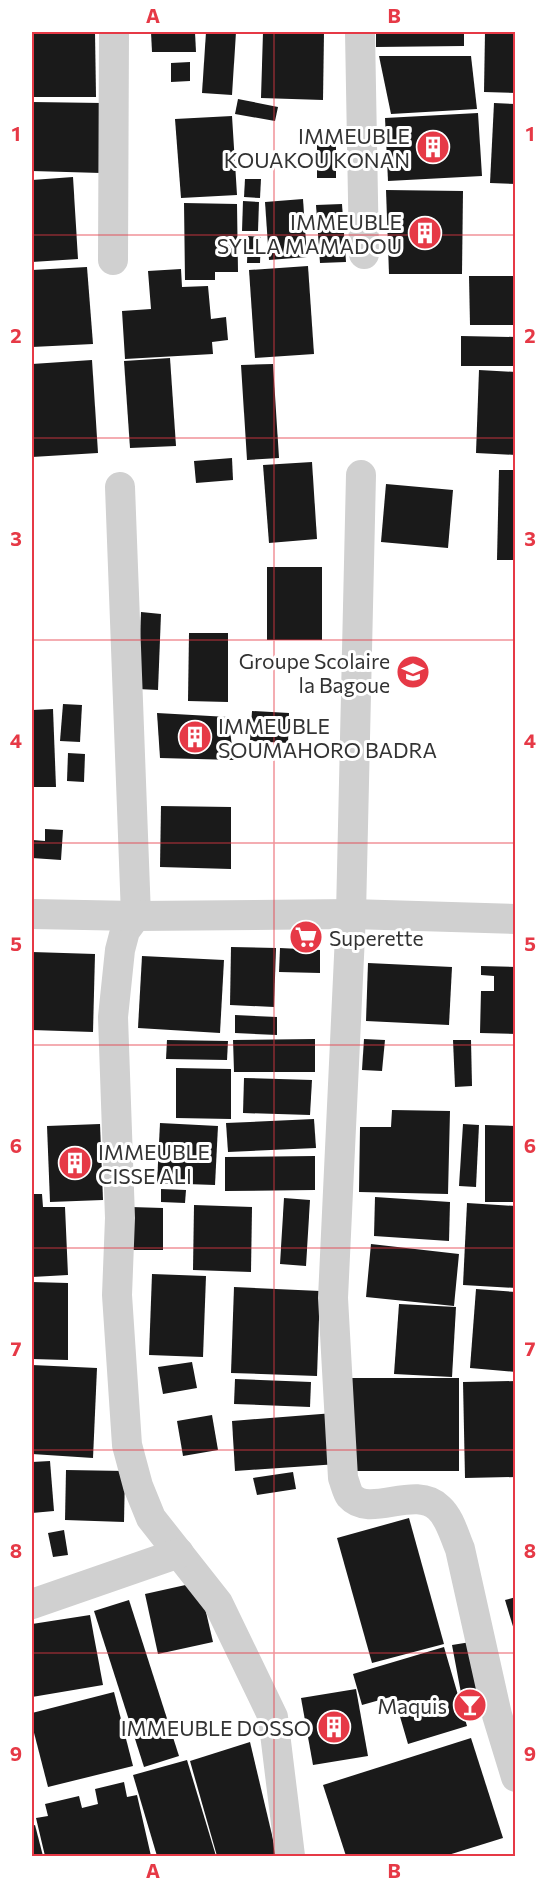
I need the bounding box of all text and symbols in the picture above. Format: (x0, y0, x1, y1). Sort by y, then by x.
text: A (146, 3, 160, 27)
text: B (387, 3, 401, 27)
text: 1 (11, 121, 21, 145)
text: 1 (525, 121, 535, 145)
place label: IMMEUBLE KOUAKOU KONAN (224, 123, 410, 172)
building icon: IMMEUBLE KOUAKOU KONAN (415, 129, 451, 165)
place label: IMMEUBLE SYLLA MAMADOU (217, 209, 402, 258)
building icon: IMMEUBLE SYLLA MAMADOU (407, 215, 443, 251)
text: 2 (10, 323, 22, 347)
text: 2 (524, 323, 536, 347)
text: 3 (10, 526, 22, 550)
text: 3 (524, 526, 536, 550)
place label: Groupe Scolaire la Bagoue (239, 648, 390, 697)
school or university icon: Groupe Scolaire la Bagoue (395, 654, 431, 690)
place label: IMMEUBLE SOUMAHORO BADRA (218, 713, 437, 762)
building icon: IMMEUBLE SOUMAHORO BADRA (177, 719, 213, 755)
text: 4 (10, 728, 22, 752)
text: 4 (524, 728, 536, 752)
supermarket icon: Superette (288, 919, 324, 955)
place label: Superette (329, 925, 424, 950)
text: 5 (10, 931, 22, 955)
text: 5 (524, 931, 536, 955)
text: 6 (10, 1133, 22, 1157)
text: 6 (524, 1133, 536, 1157)
place label: IMMEUBLE CISSE ALI (98, 1139, 210, 1188)
building icon: IMMEUBLE CISSE ALI (57, 1145, 93, 1181)
text: 7 (11, 1336, 22, 1360)
text: 7 (525, 1336, 536, 1360)
text: 8 (10, 1538, 22, 1562)
text: 8 (524, 1538, 536, 1562)
bar icon: Maquis (452, 1687, 488, 1723)
place label: Maquis (377, 1693, 447, 1718)
building icon: IMMEUBLE DOSSO (316, 1709, 352, 1745)
place label: IMMEUBLE DOSSO (121, 1715, 311, 1740)
text: 9 (10, 1741, 22, 1765)
text: 9 (524, 1741, 536, 1765)
text: A (146, 1858, 160, 1882)
text: B (387, 1858, 401, 1882)

